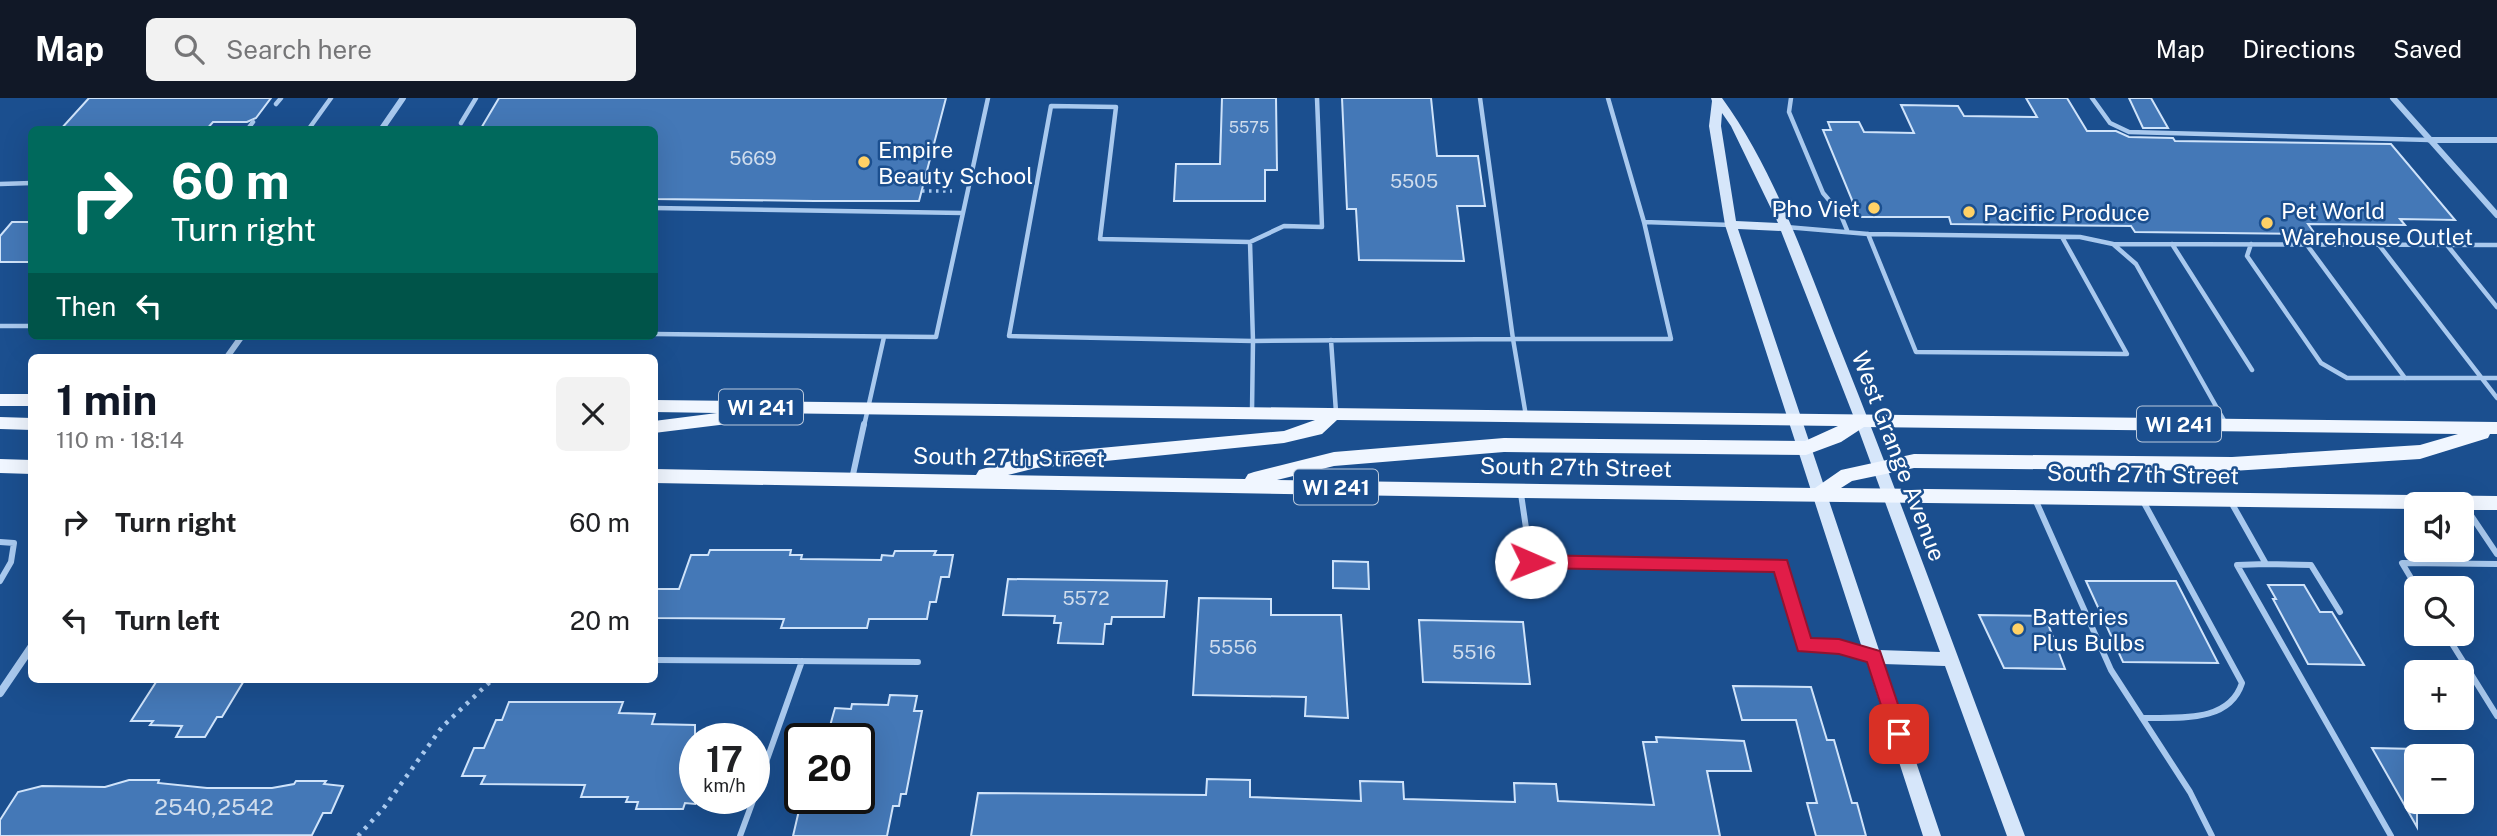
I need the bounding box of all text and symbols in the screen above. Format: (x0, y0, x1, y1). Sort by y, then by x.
search box (146, 18, 636, 81)
text: Map (35, 30, 104, 68)
icon: search (170, 30, 208, 68)
text: Search here (226, 34, 372, 65)
text: Map (2156, 35, 2205, 63)
text: Directions (2243, 35, 2355, 63)
text: Saved (2393, 35, 2462, 63)
house number: 5575 (1229, 118, 1269, 137)
place label: Empire Beauty School (878, 136, 1033, 189)
house number: 5669 (729, 147, 777, 169)
text: 60 m (171, 152, 290, 210)
icon: right (56, 154, 147, 245)
marker: Empire Beauty School (856, 154, 872, 170)
house number: 5505 (1390, 170, 1438, 192)
place label: Pho Viet (1772, 195, 1860, 222)
place label: Pet World Warehouse Outlet (2281, 197, 2473, 250)
place label: Pacific Produce (1983, 199, 2150, 226)
marker: Pho Viet (1866, 200, 1882, 216)
marker: Pacific Produce (1961, 204, 1977, 220)
text: Turn right (171, 211, 316, 248)
marker: Pet World Warehouse Outlet (2259, 215, 2275, 231)
icon: left (130, 287, 168, 325)
text: Then (56, 291, 116, 322)
street label: West Grange Avenue (1847, 347, 1951, 565)
text: 1 min (56, 375, 157, 424)
button: close (556, 377, 630, 451)
road number: WI 241 (719, 390, 803, 424)
road number: WI 241 (2137, 406, 2221, 442)
text: 110 m · 18:14 (56, 426, 184, 453)
street label: South 27th Street (913, 442, 1105, 472)
street label: South 27th Street (1480, 452, 1672, 482)
street label: South 27th Street (2047, 459, 2239, 489)
road number: WI 241 (1294, 470, 1378, 504)
map controls (2404, 492, 2474, 814)
button: sound (2404, 492, 2474, 562)
icon: right (56, 503, 94, 541)
text: Turn right (115, 507, 237, 538)
text: 60 m (569, 507, 630, 538)
position arrow (1494, 525, 1568, 599)
button: search (2404, 576, 2474, 646)
house number: 5572 (1062, 587, 1110, 609)
icon: left (56, 601, 94, 639)
place label: Batteries Plus Bulbs (2032, 603, 2145, 656)
text: Turn left (115, 605, 220, 636)
text: 20 m (570, 605, 630, 636)
marker: Batteries Plus Bulbs (2010, 621, 2026, 637)
house number: 5556 (1209, 636, 1257, 658)
house number: 5516 (1452, 641, 1496, 663)
button: + (2404, 660, 2474, 730)
pin (1869, 704, 1929, 764)
icon: arrive (1880, 715, 1918, 753)
speed limit sign: 20 (784, 723, 875, 814)
text: 17 (706, 739, 743, 780)
button: − (2404, 744, 2474, 814)
text: km/h (703, 775, 746, 796)
house number: 2540,2542 (154, 793, 274, 820)

